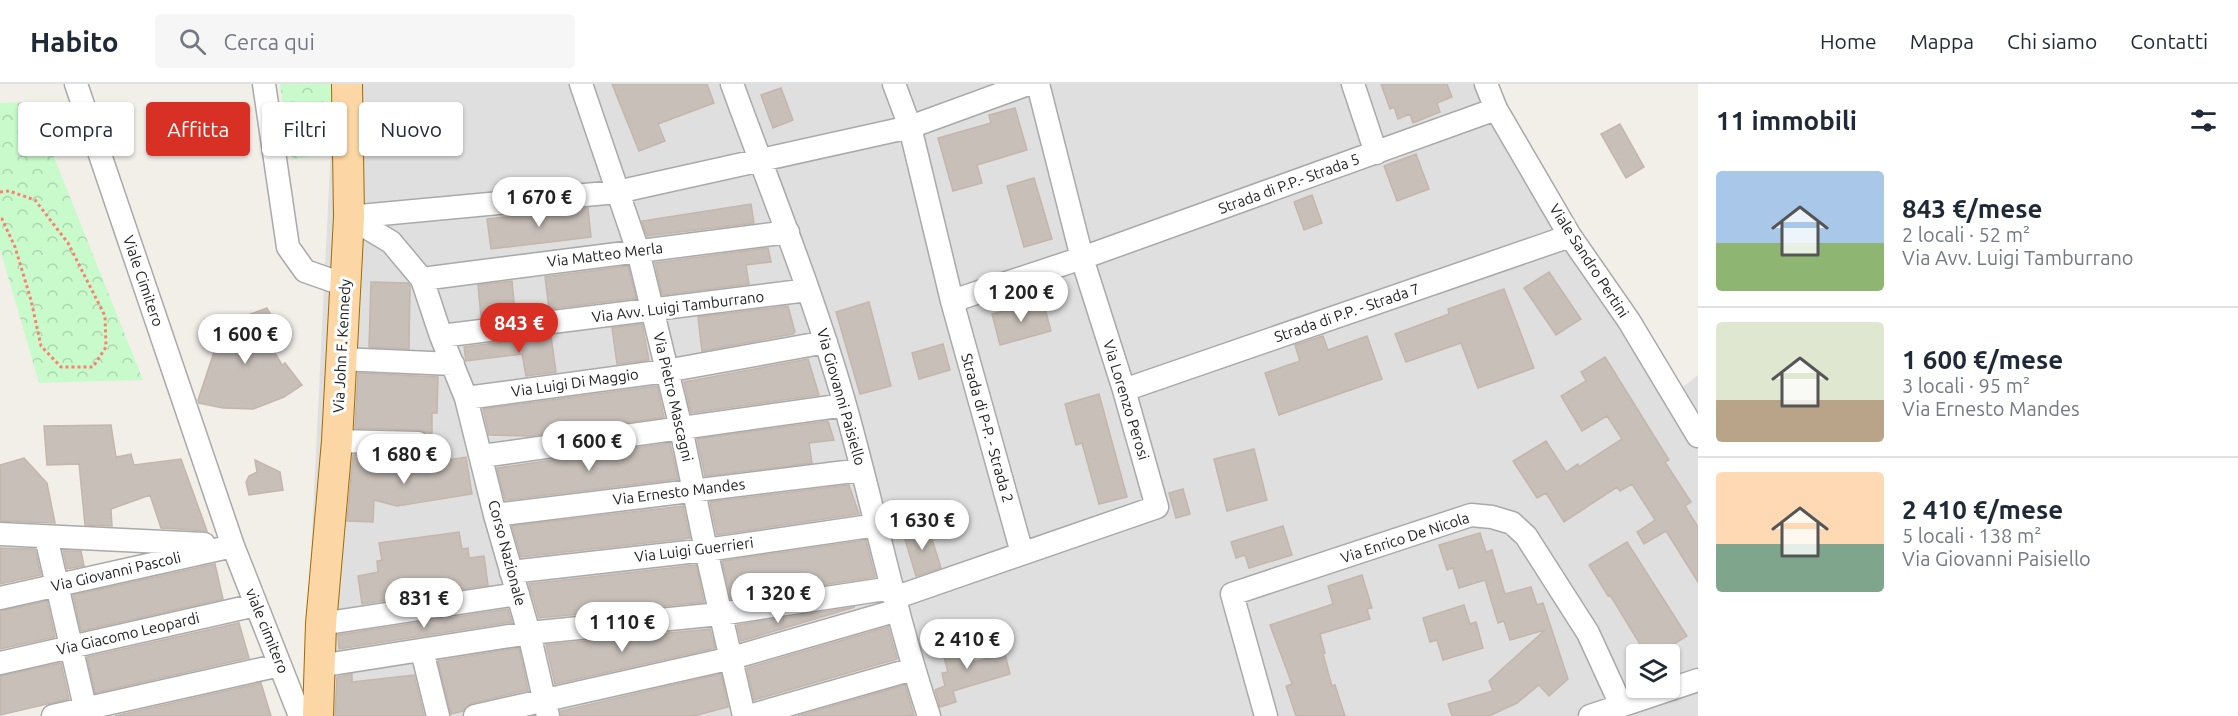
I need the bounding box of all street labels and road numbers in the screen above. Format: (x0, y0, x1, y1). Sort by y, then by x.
street label: Strada di P.P.- Strada 5 (1216, 150, 1362, 217)
street label: Viale Sandro Pertini (1546, 201, 1633, 321)
street label: Viale Cimitero (120, 233, 167, 329)
street label: Via Matteo Merla (546, 239, 664, 270)
street label: Via John F. Kennedy (329, 278, 354, 414)
street label: Strada di P.P. - Strada 7 (1272, 280, 1422, 345)
street label: Via Avv. Luigi Tamburrano (591, 287, 765, 326)
street label: Via Giovanni Paisiello (814, 326, 869, 467)
street label: Via Pietro Mascagni (650, 331, 697, 463)
street label: Via Lorenzo Perosi (1100, 338, 1153, 462)
street label: Strada di P-P. - Strada 2 (958, 351, 1017, 504)
street label: Via Luigi Di Maggio (510, 365, 640, 400)
street label: Via Ernesto Mandes (612, 475, 746, 508)
street label: Corso Nazionale (485, 498, 530, 608)
street label: Via Enrico De Nicola (1338, 509, 1471, 566)
street label: Via Luigi Guerrieri (633, 534, 754, 565)
street label: Via Giovanni Pascoli (49, 548, 182, 595)
street label: viale cimitero (243, 586, 292, 676)
street label: Via Giacomo Leopardi (55, 609, 201, 658)

